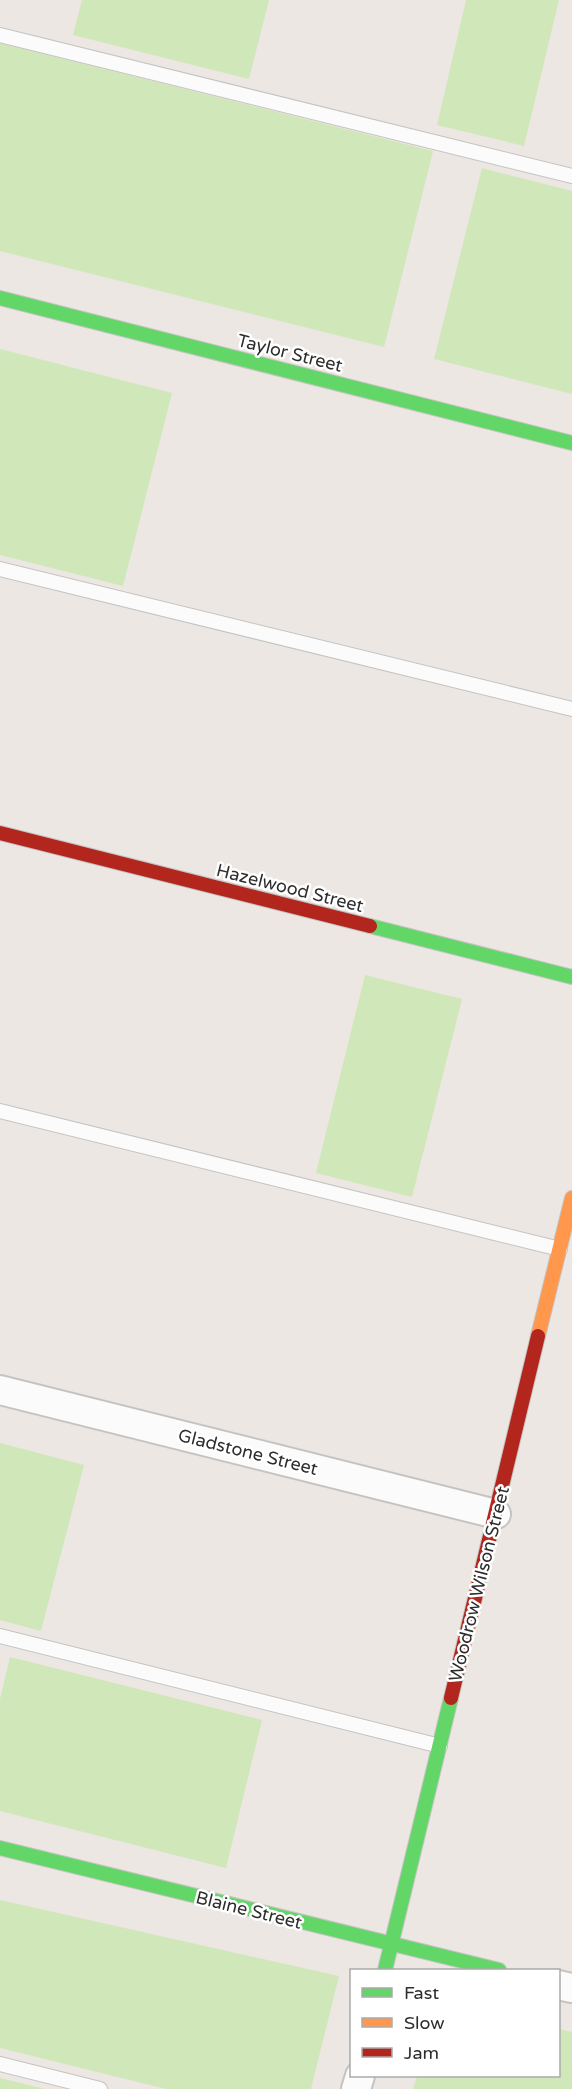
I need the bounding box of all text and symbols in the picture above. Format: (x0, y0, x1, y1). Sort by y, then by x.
street label: Taylor Street (235, 329, 345, 377)
street label: Hazelwood Street (214, 859, 366, 917)
street label: Gladstone Street (176, 1424, 320, 1480)
street label: Woodrow Wilson Street (444, 1484, 514, 1684)
street label: Blaine Street (194, 1886, 305, 1934)
legend (350, 1969, 560, 2077)
text: Fast (404, 1982, 439, 2004)
text: Slow (404, 2012, 445, 2034)
text: Jam (404, 2042, 439, 2064)

